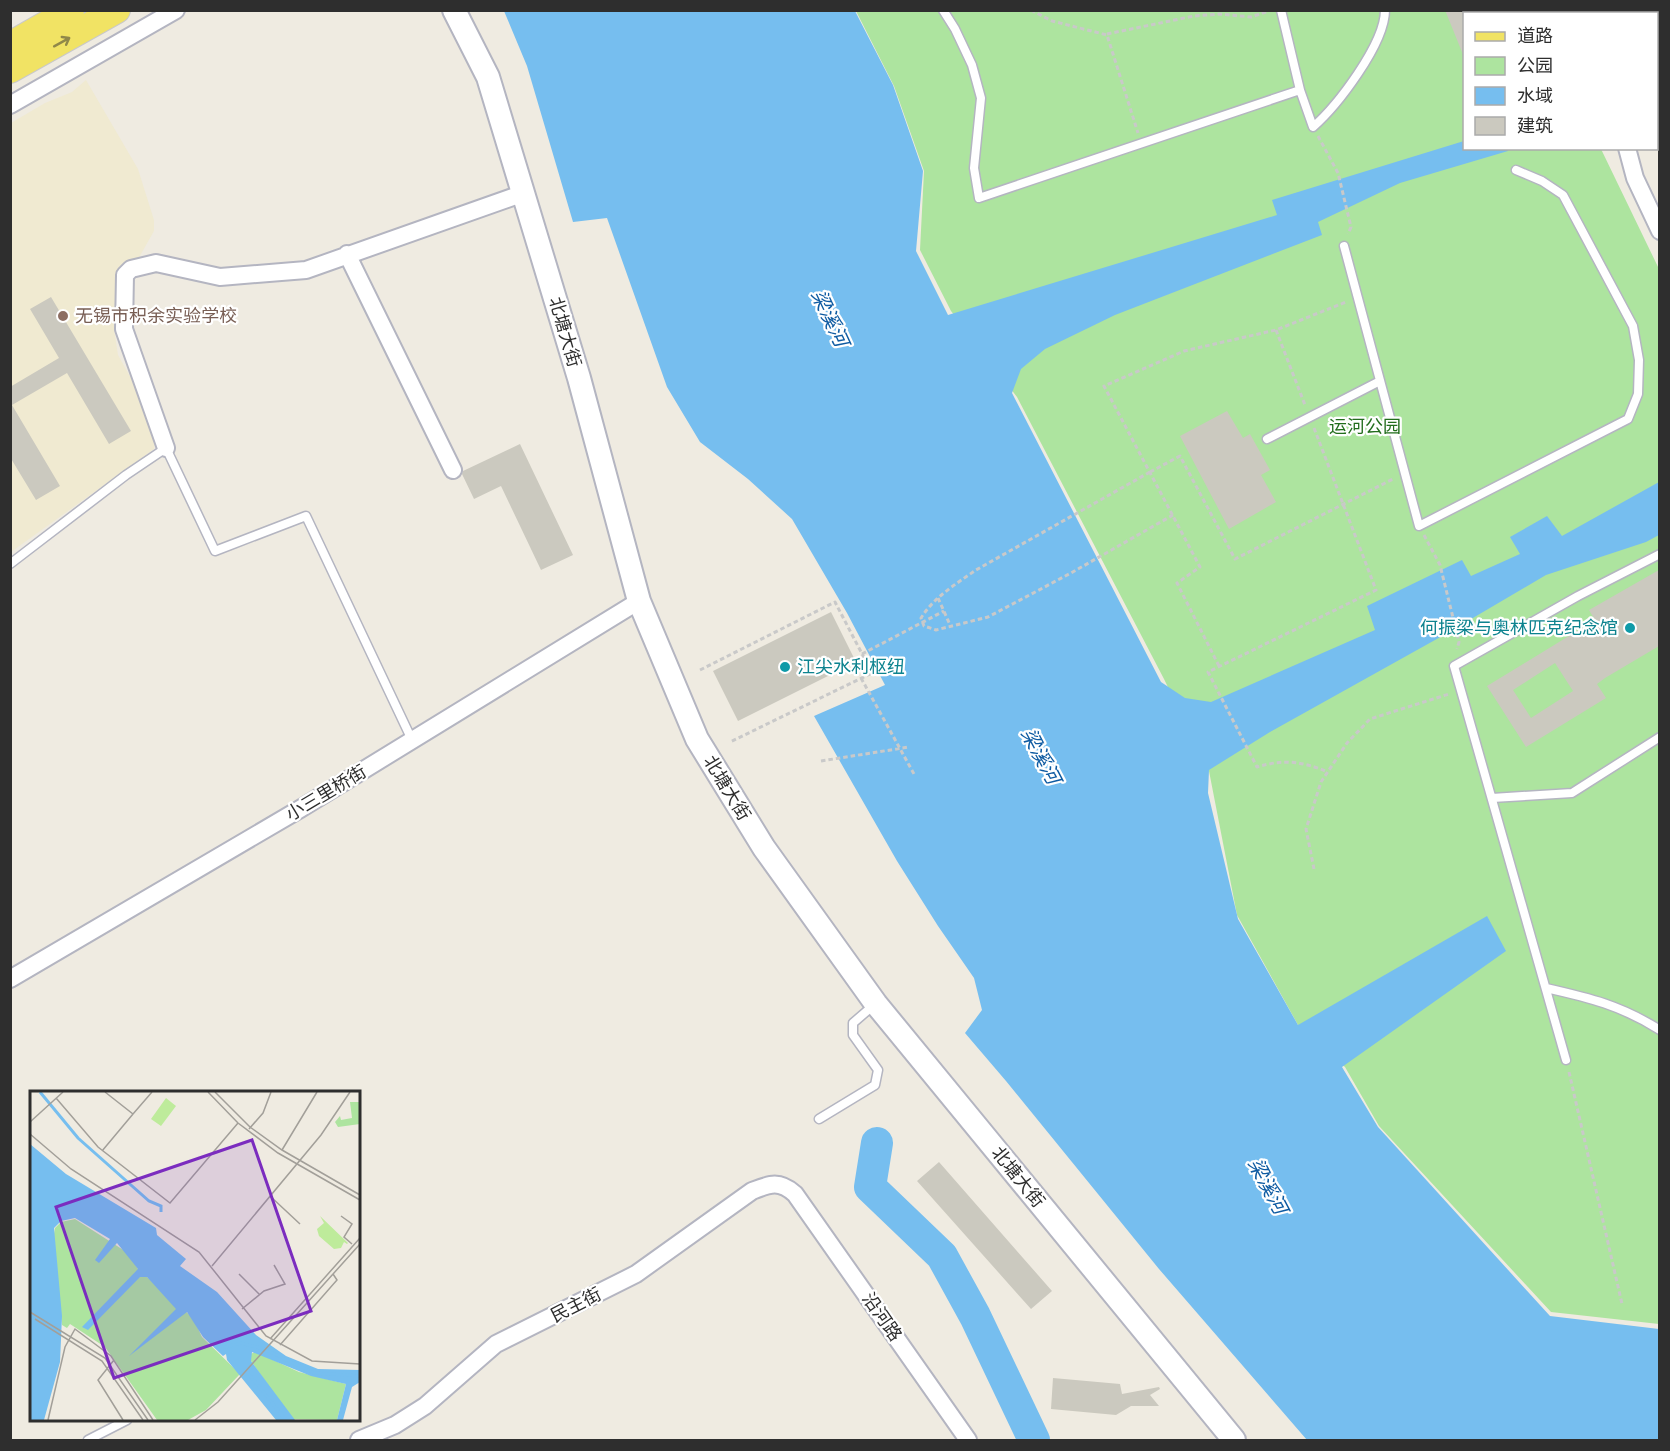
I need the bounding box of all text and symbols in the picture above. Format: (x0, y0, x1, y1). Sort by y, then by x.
legend (1463, 12, 1658, 150)
text: 道路 (1517, 26, 1553, 49)
one-way arrow (53, 35, 70, 47)
text: 公园 (1517, 56, 1553, 79)
text: 水域 (1517, 86, 1553, 109)
text: 建筑 (1517, 116, 1553, 139)
water label: 梁溪河 (804, 286, 854, 355)
street label: 北塘大街 (543, 295, 585, 370)
place label: 无锡市积余实验学校 (75, 306, 237, 329)
marker: 无锡市积余实验学校 (56, 309, 70, 323)
park label: 运河公园 (1329, 417, 1401, 440)
place label: 何振梁与奥林匹克纪念馆 (1420, 618, 1618, 641)
marker: 何振梁与奥林匹克纪念馆 (1623, 621, 1637, 635)
place label: 江尖水利枢纽 (797, 657, 905, 680)
marker: 江尖水利枢纽 (778, 660, 792, 674)
water label: 梁溪河 (1014, 724, 1067, 793)
street label: 北塘大街 (697, 752, 754, 826)
street label: 小三里桥街 (282, 761, 371, 827)
inset map (30, 1091, 360, 1421)
street label: 北塘大街 (985, 1143, 1048, 1213)
water label: 梁溪河 (1241, 1154, 1294, 1223)
street label: 民主街 (547, 1284, 606, 1329)
street label: 沿河路 (856, 1289, 906, 1347)

